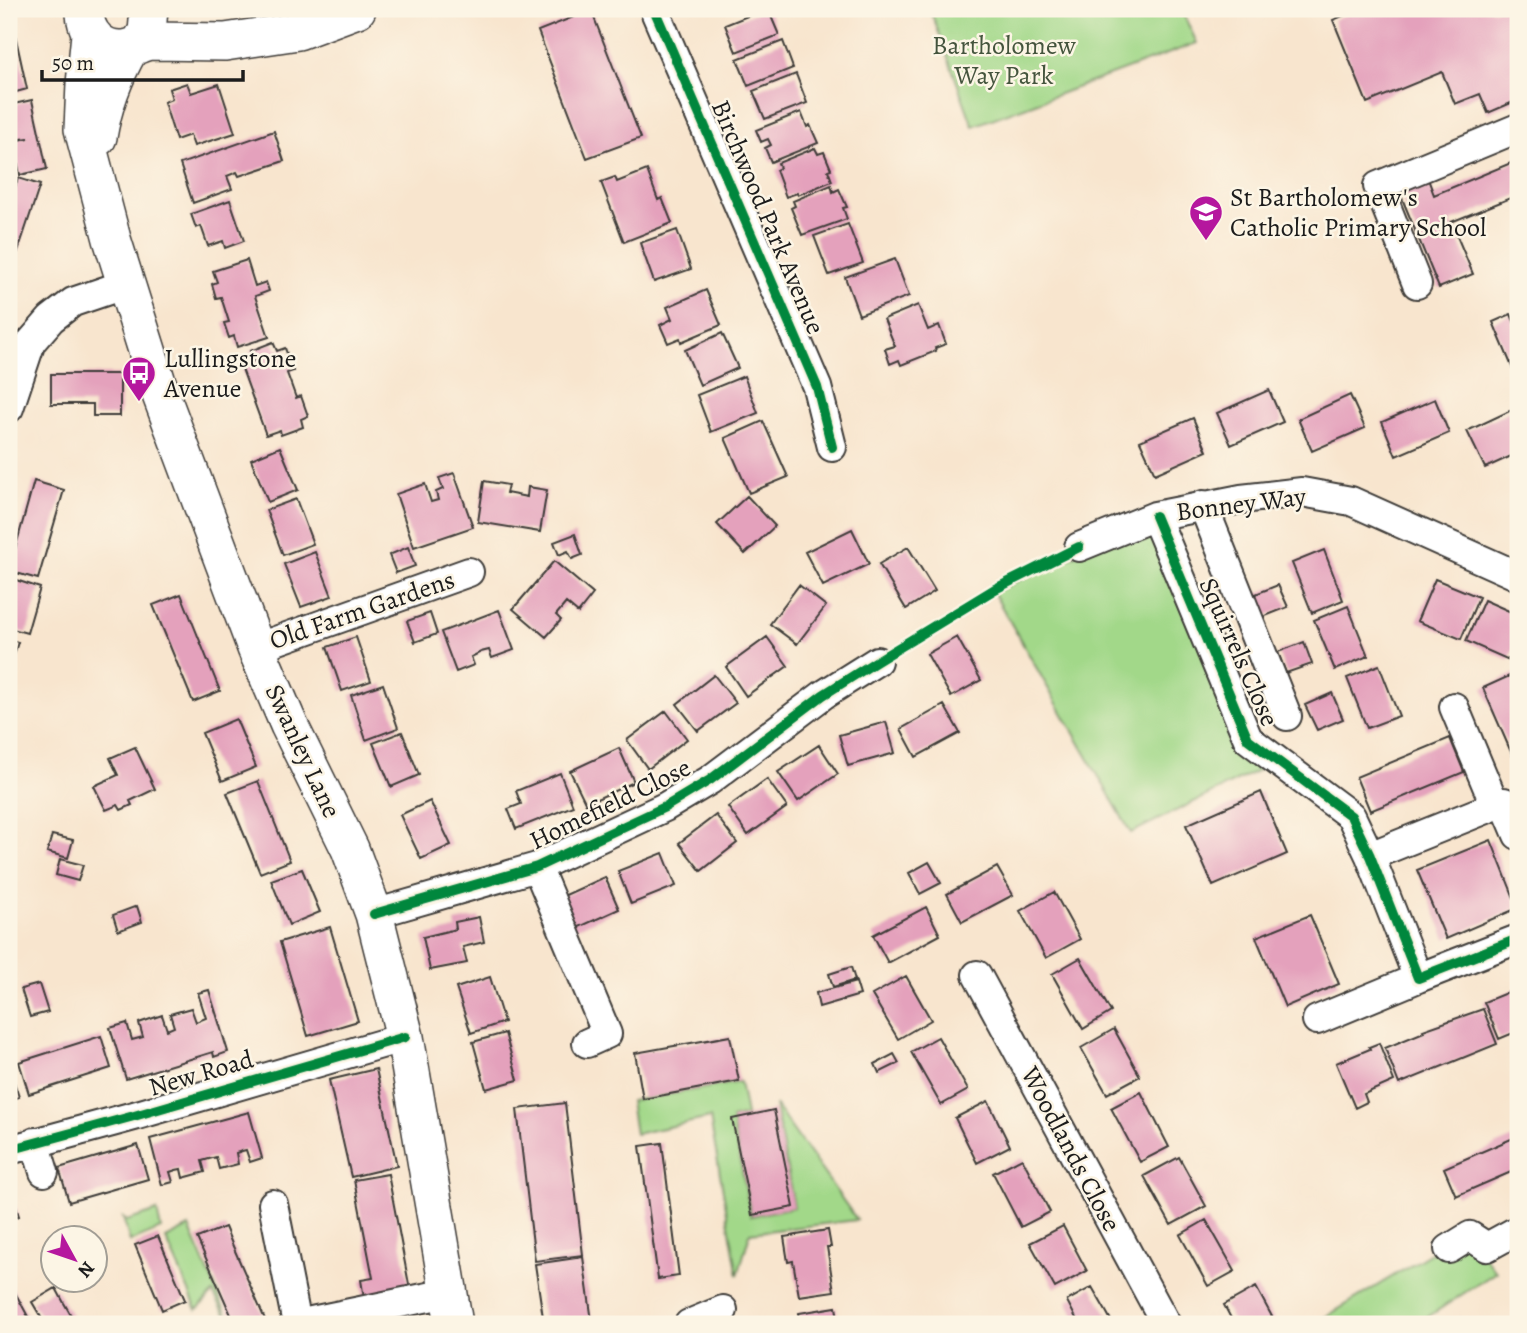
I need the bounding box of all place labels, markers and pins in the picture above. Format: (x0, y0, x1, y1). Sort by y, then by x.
place label: St Bartholomew's Catholic Primary School (1230, 180, 1486, 245)
school or university icon: St Bartholomew's Catholic Primary School (1187, 193, 1225, 242)
place label: Lullingstone Avenue (163, 341, 296, 406)
bus stop icon: Lullingstone Avenue (120, 354, 158, 403)

